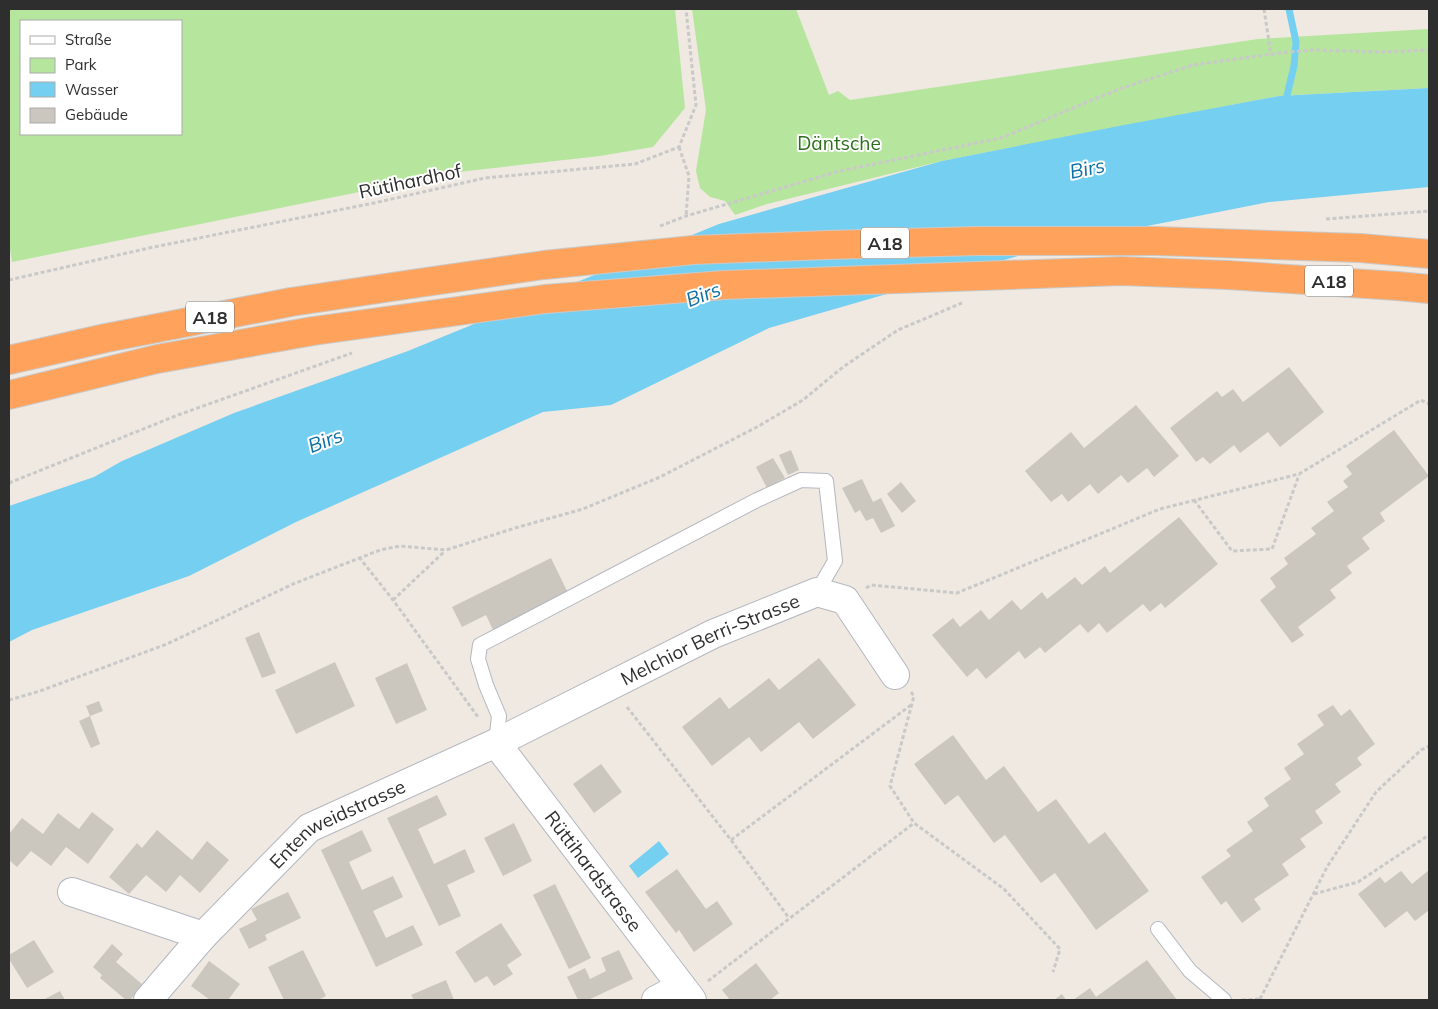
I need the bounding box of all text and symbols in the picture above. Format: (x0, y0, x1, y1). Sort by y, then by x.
legend (20, 20, 182, 135)
text: Straße (65, 30, 112, 49)
text: Park (65, 55, 97, 74)
text: Wasser (65, 80, 119, 99)
text: Gebäude (65, 105, 128, 124)
park label: Däntsche (797, 131, 881, 155)
water label: Birs (1067, 152, 1107, 184)
street label: Rütihardhof (356, 158, 464, 204)
road number: A18 (861, 228, 909, 258)
road number: A18 (1305, 266, 1353, 296)
water label: Birs (682, 276, 724, 312)
road number: A18 (186, 302, 234, 332)
water label: Birs (304, 422, 346, 458)
street label: Melchior Berri-Strasse (616, 588, 803, 691)
street label: Entenweidstrasse (264, 774, 409, 873)
street label: Rüttihardstrasse (540, 806, 647, 936)

